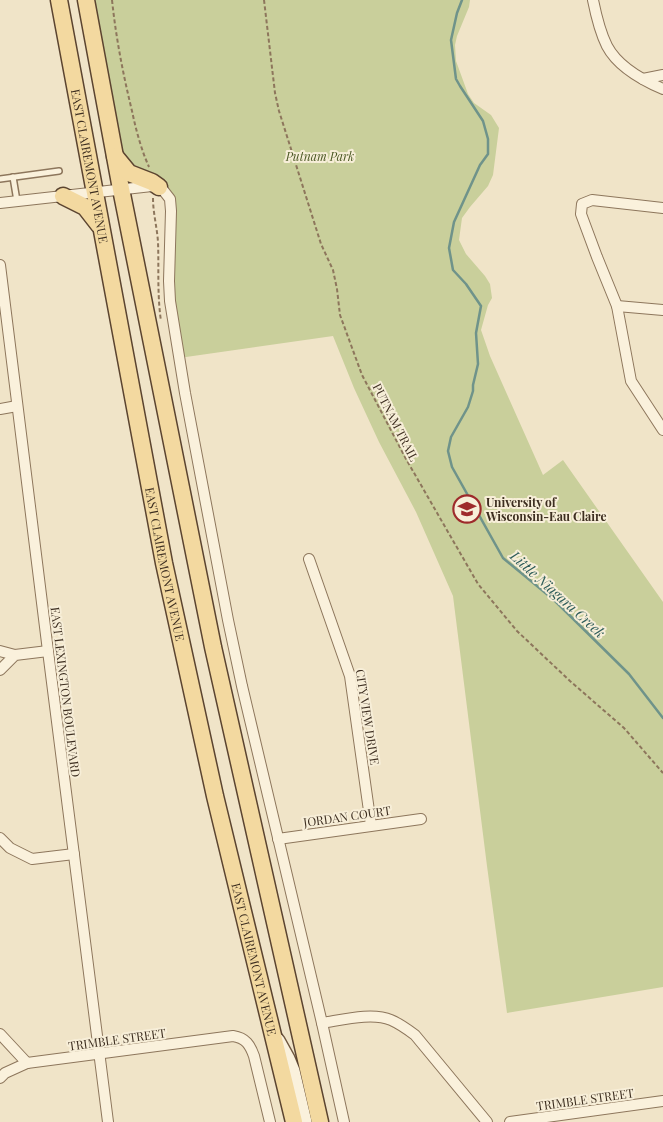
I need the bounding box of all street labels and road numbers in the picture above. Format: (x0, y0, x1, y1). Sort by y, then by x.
street label: EAST CLAIREMONT AVENUE (68, 88, 112, 245)
street label: PUTNAM TRAIL (370, 380, 422, 464)
street label: EAST CLAIREMONT AVENUE (142, 486, 189, 642)
street label: EAST LEXINGTON BOULEVARD (48, 606, 84, 778)
street label: CITY VIEW DRIVE (353, 668, 383, 766)
street label: JORDAN COURT (301, 802, 392, 830)
street label: EAST CLAIREMONT AVENUE (228, 881, 281, 1037)
street label: TRIMBLE STREET (67, 1024, 167, 1054)
street label: TRIMBLE STREET (535, 1084, 635, 1114)

